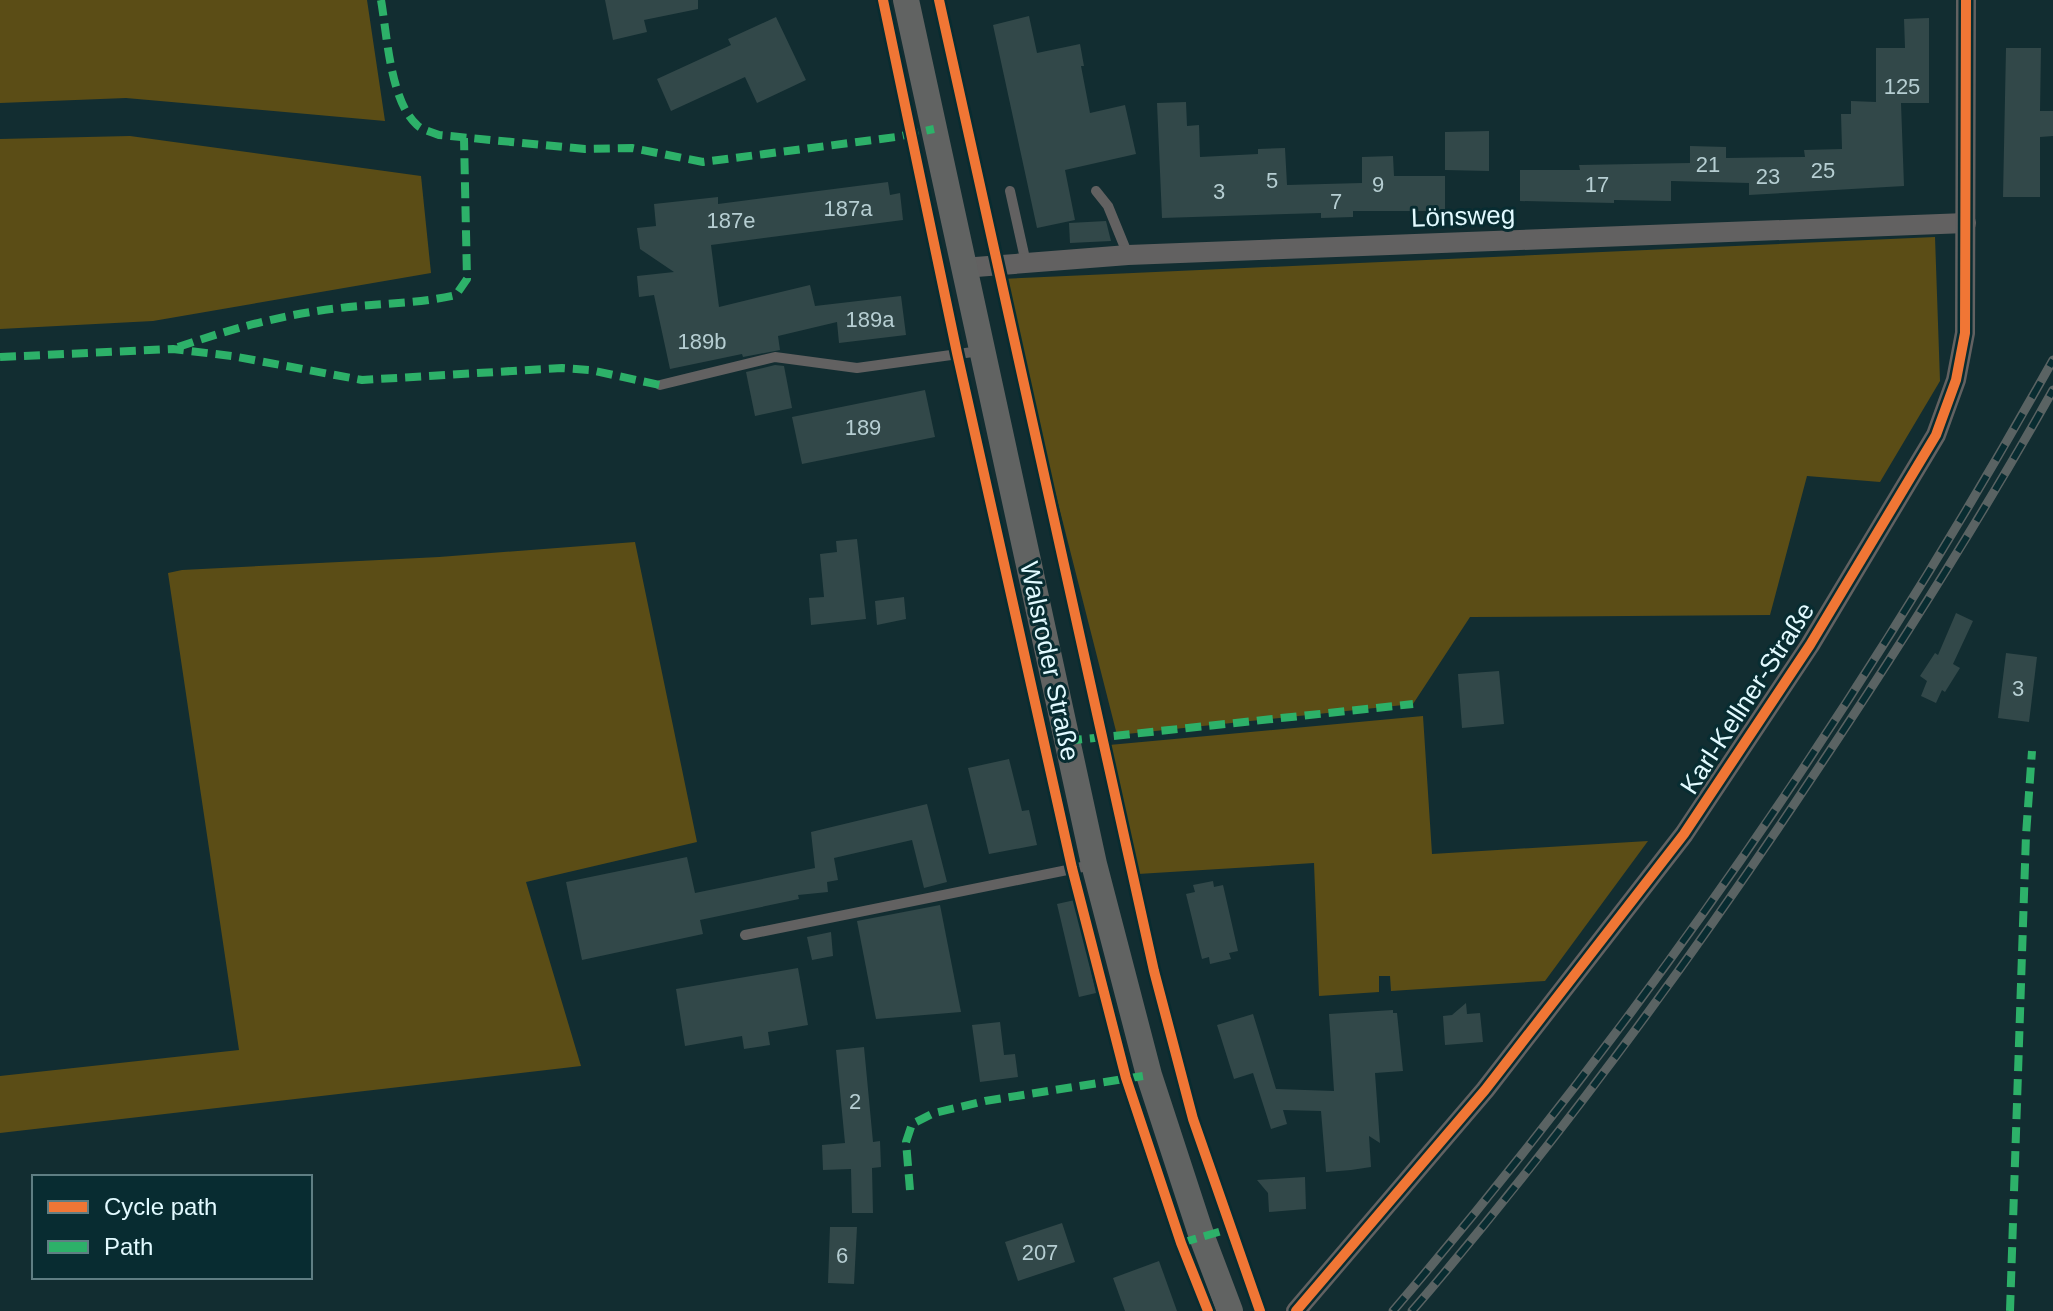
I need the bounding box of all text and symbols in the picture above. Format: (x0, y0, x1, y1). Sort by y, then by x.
house number: 125 (1884, 74, 1920, 99)
house number: 21 (1696, 152, 1720, 177)
house number: 25 (1811, 158, 1835, 183)
house number: 23 (1756, 164, 1780, 189)
house number: 5 (1266, 168, 1278, 193)
house number: 9 (1372, 172, 1384, 197)
house number: 17 (1585, 172, 1609, 197)
house number: 3 (1213, 179, 1225, 204)
house number: 7 (1330, 189, 1342, 214)
house number: 187a (824, 196, 873, 221)
street label: Lönsweg (1410, 199, 1516, 233)
house number: 187e (707, 208, 755, 233)
house number: 189a (846, 307, 895, 332)
house number: 189b (678, 329, 726, 354)
house number: 189 (845, 415, 881, 440)
street label: Walsroder Straße (1014, 559, 1086, 763)
street label: Karl-Kellner-Straße (1674, 597, 1820, 799)
house number: 3 (2012, 676, 2024, 701)
house number: 2 (849, 1089, 861, 1114)
legend (32, 1175, 312, 1279)
text: Cycle path (104, 1193, 217, 1220)
text: Path (104, 1233, 153, 1260)
house number: 207 (1022, 1240, 1058, 1265)
house number: 6 (836, 1243, 848, 1268)

